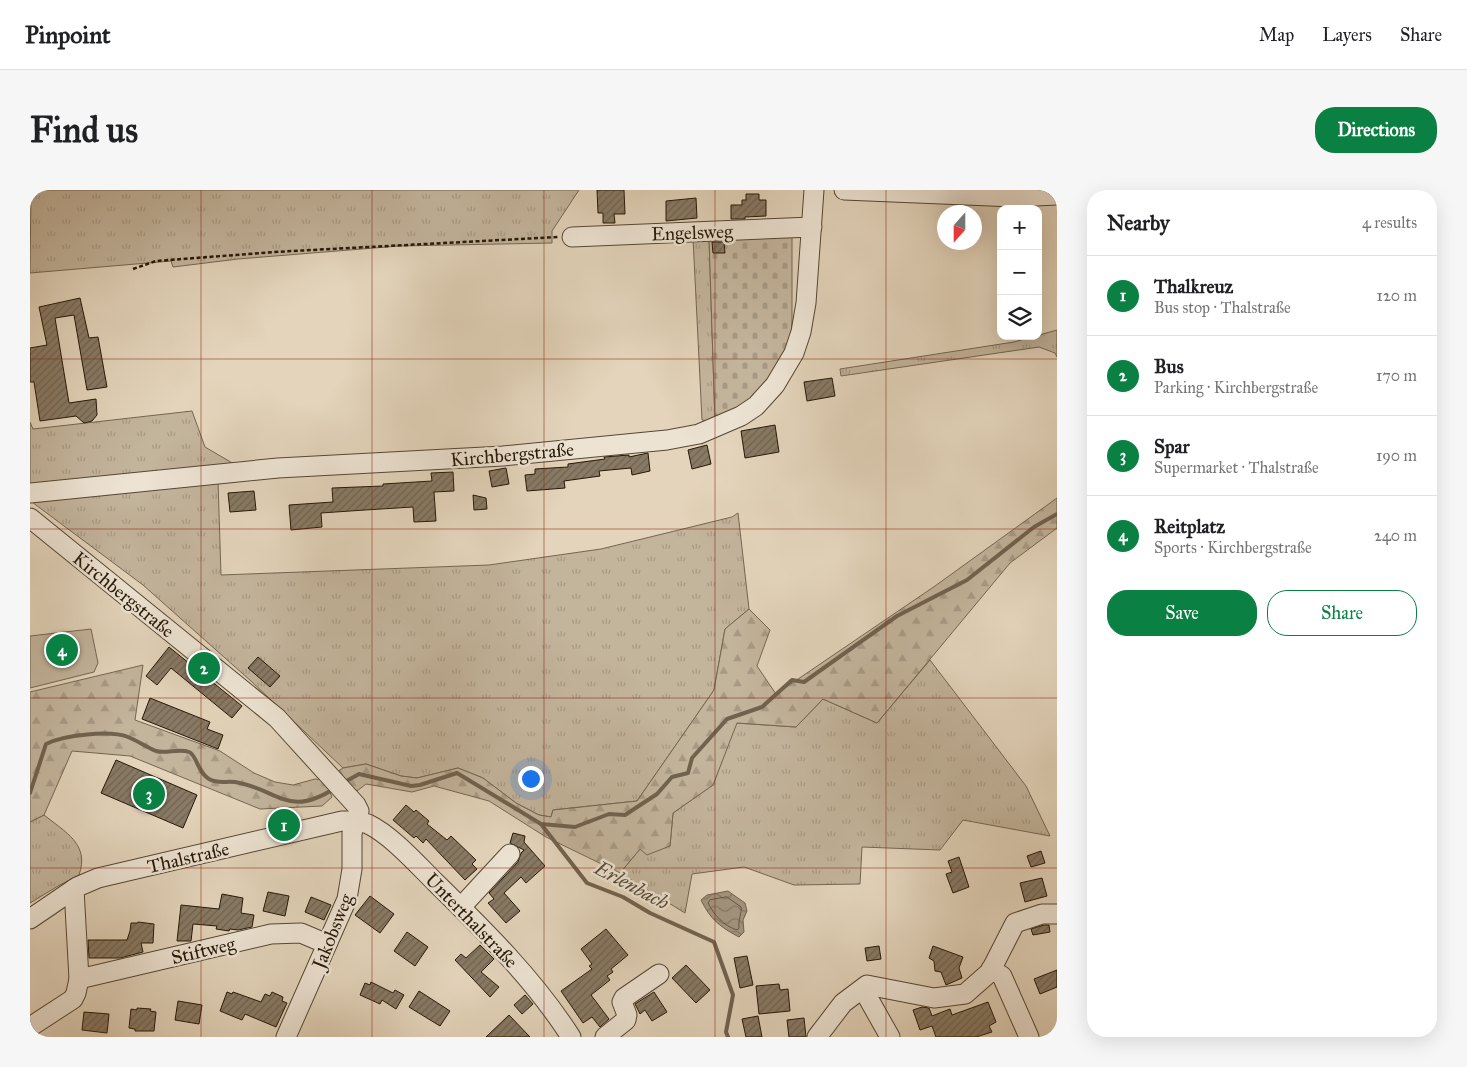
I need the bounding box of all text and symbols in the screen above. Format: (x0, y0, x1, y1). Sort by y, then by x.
text: Pinpoint (25, 20, 111, 50)
text: Map (1259, 24, 1294, 46)
text: Layers (1322, 24, 1372, 46)
text: Share (1400, 24, 1442, 46)
button: Directions (1315, 107, 1437, 153)
text: Find us (30, 109, 138, 152)
north arrow (937, 205, 982, 250)
map controls (997, 205, 1042, 340)
button: + (997, 205, 1042, 250)
text: Nearby (1107, 210, 1170, 236)
text: 4 results (1362, 213, 1417, 232)
street label: Engelsweg (651, 220, 733, 246)
button: − (997, 250, 1042, 295)
text: Thalkreuz (1154, 275, 1233, 298)
text: 1 (1120, 286, 1126, 305)
text: 120 m (1377, 286, 1417, 305)
button: layers (997, 295, 1042, 340)
text: Bus stop · Thalstraße (1154, 298, 1291, 317)
text: Bus (1154, 355, 1184, 378)
text: 2 (1119, 366, 1127, 385)
text: 170 m (1376, 366, 1417, 385)
text: Parking · Kirchbergstraße (1154, 378, 1318, 397)
text: Spar (1154, 435, 1190, 458)
street label: Kirchbergstraße (449, 438, 575, 472)
text: 3 (1120, 446, 1126, 465)
text: 190 m (1376, 446, 1417, 465)
text: Supermarket · Thalstraße (1154, 458, 1319, 477)
text: Reitplatz (1154, 515, 1225, 538)
text: 4 (1119, 526, 1127, 545)
text: 240 m (1374, 526, 1417, 545)
text: Sports · Kirchbergstraße (1154, 538, 1312, 557)
street label: Kirchbergstraße (68, 546, 179, 643)
button: Save (1107, 590, 1257, 636)
button: Share (1267, 590, 1417, 636)
pin: 4 (46, 631, 78, 669)
pin: 2 (188, 649, 220, 687)
your location (518, 766, 544, 792)
pin: 3 (133, 775, 165, 813)
pin: 1 (268, 806, 300, 844)
street label: Thalstraße (145, 837, 231, 878)
water label: Erlenbach (590, 855, 674, 915)
street label: Unterthalstraße (420, 868, 523, 973)
street label: Jakobsweg (306, 890, 359, 974)
street label: Stiftweg (169, 932, 238, 970)

